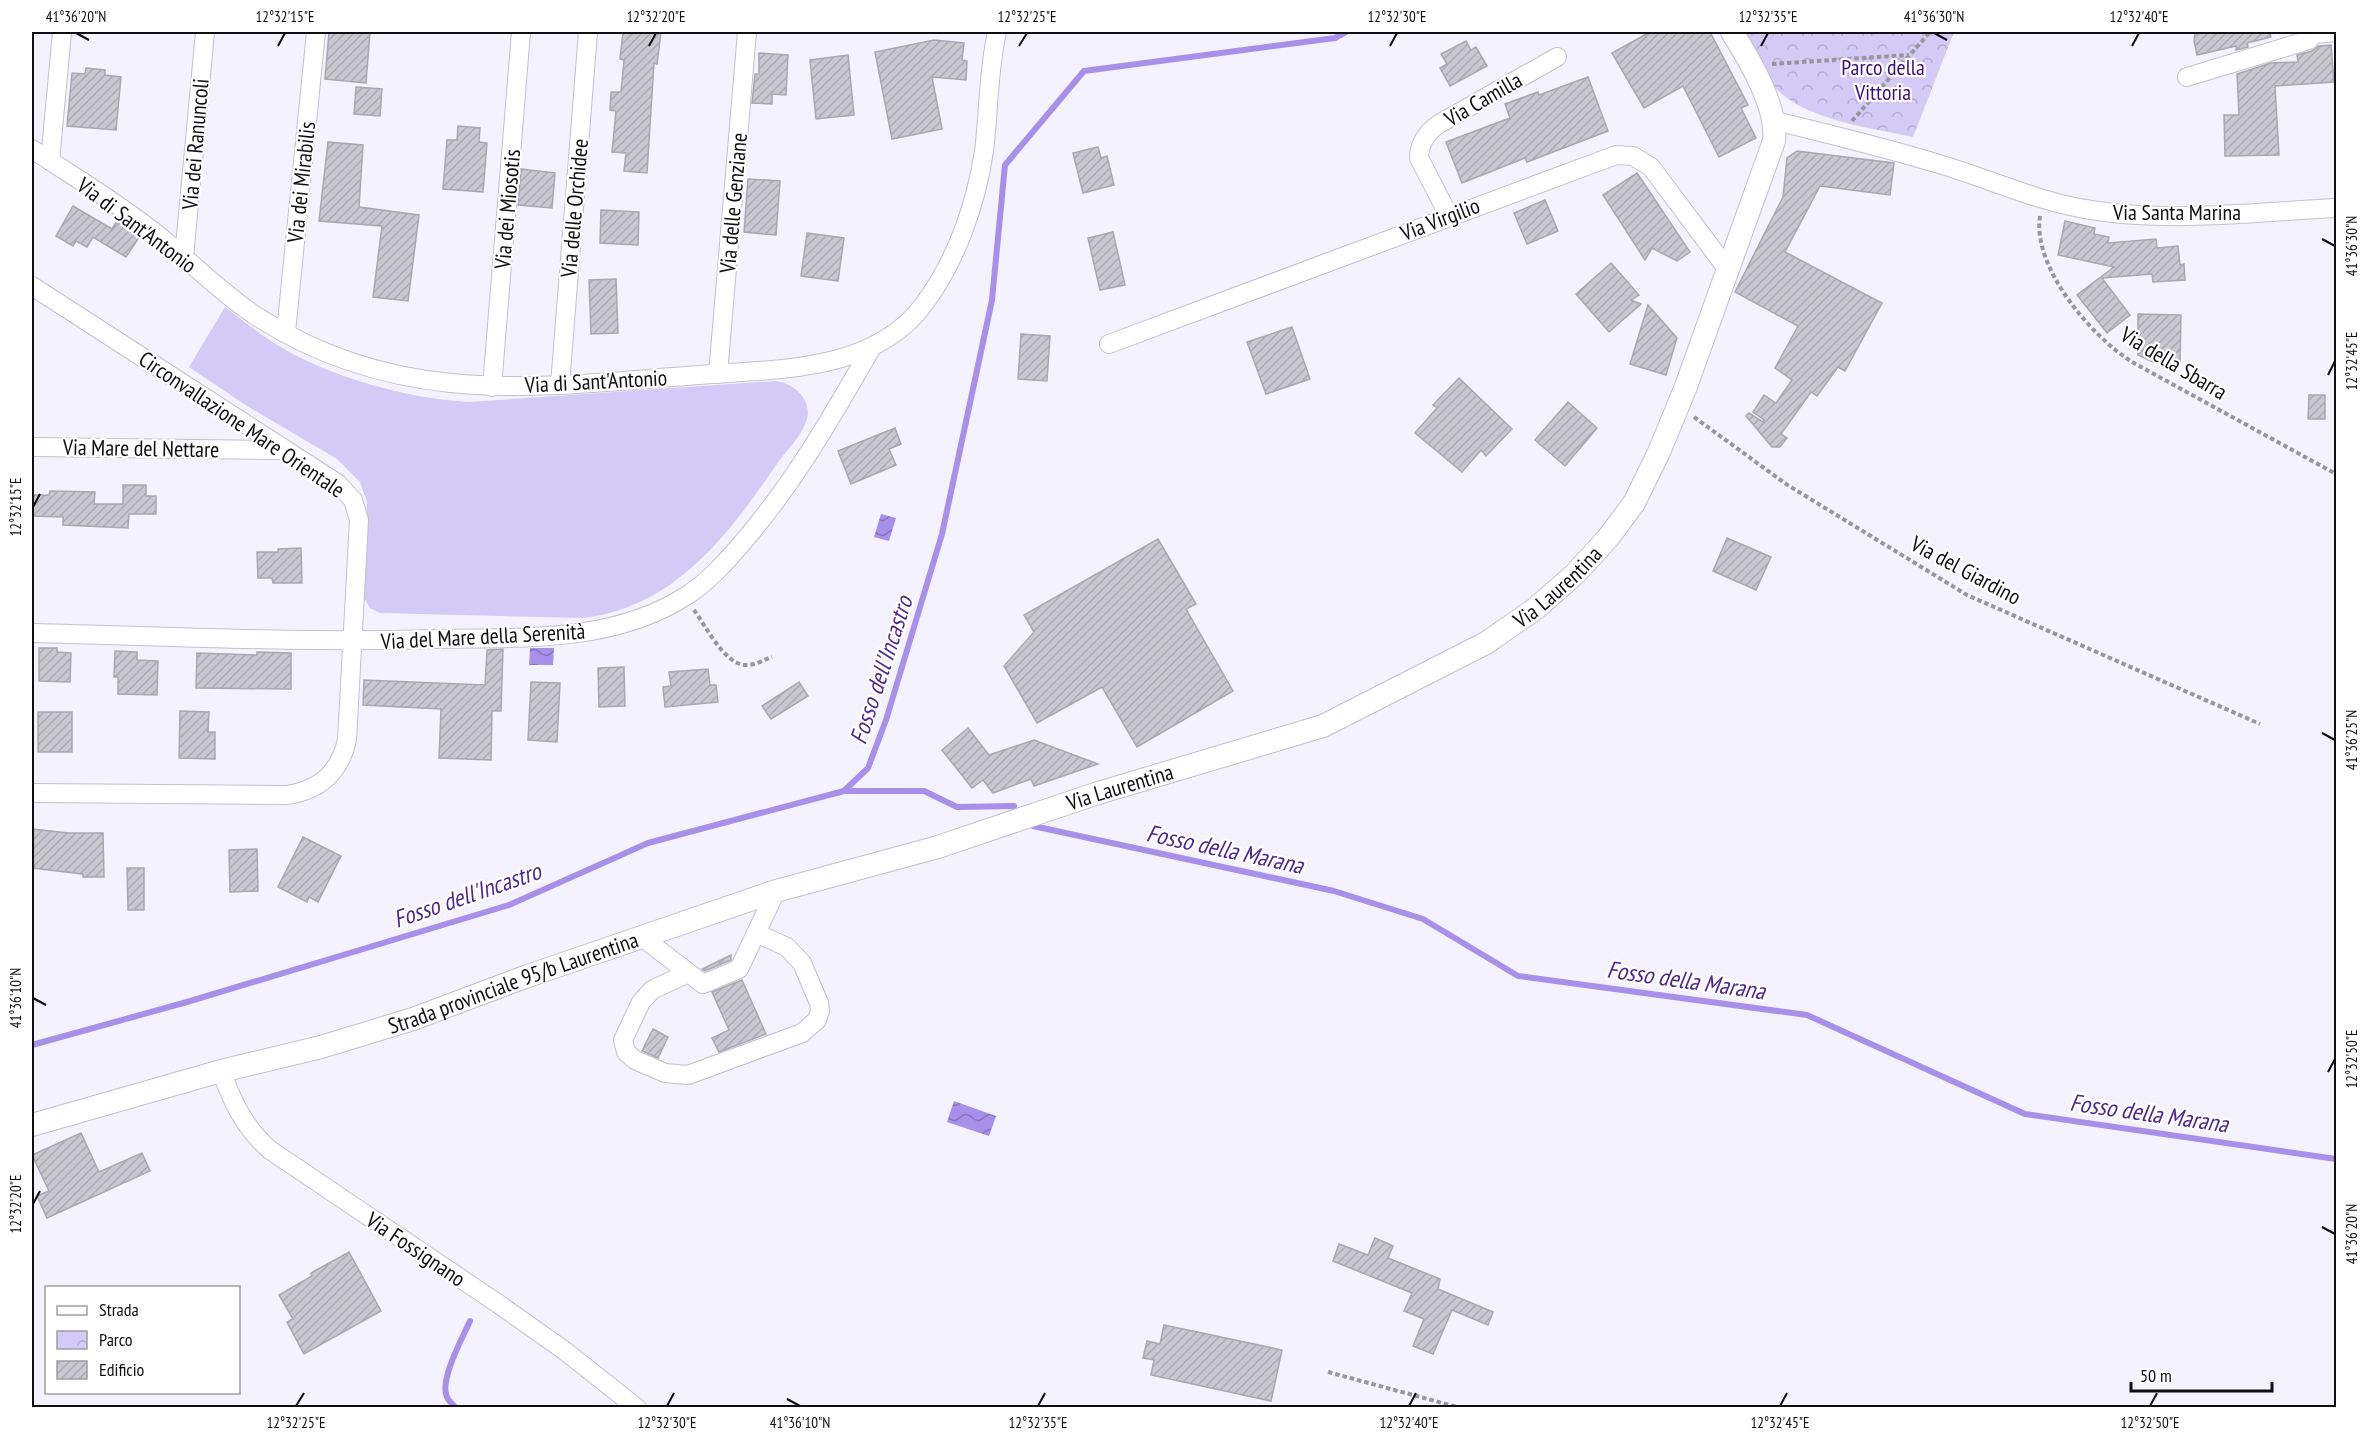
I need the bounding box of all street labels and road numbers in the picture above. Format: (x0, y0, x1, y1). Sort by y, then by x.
street label: Via Camilla (1438, 66, 1527, 133)
street label: Via dei Ranuncoli (175, 77, 215, 212)
street label: Via dei Mirabilis (281, 120, 321, 245)
street label: Via delle Genziane (713, 132, 753, 275)
street label: Via delle Orchidee (554, 138, 594, 279)
street label: Via dei Miosotis (488, 148, 526, 271)
street label: Via di Sant'Antonio (71, 170, 202, 279)
street label: Via Virgilio (1396, 191, 1484, 247)
street label: Via Santa Marina (2112, 198, 2241, 226)
street label: Via della Sbarra (2115, 320, 2232, 406)
street label: Circonvallazione Mare Orientale (134, 345, 350, 503)
street label: Via di Sant'Antonio (523, 363, 668, 399)
street label: Via Mare del Nettare (62, 433, 219, 463)
street label: Via del Giardino (1905, 529, 2026, 611)
street label: Via Laurentina (1507, 540, 1608, 634)
street label: Via del Mare della Serenità (379, 617, 586, 655)
street label: Via Laurentina (1062, 757, 1176, 817)
street label: Strada provinciale 95/b Laurentina (385, 925, 642, 1040)
street label: Via Fossignano (360, 1205, 471, 1292)

